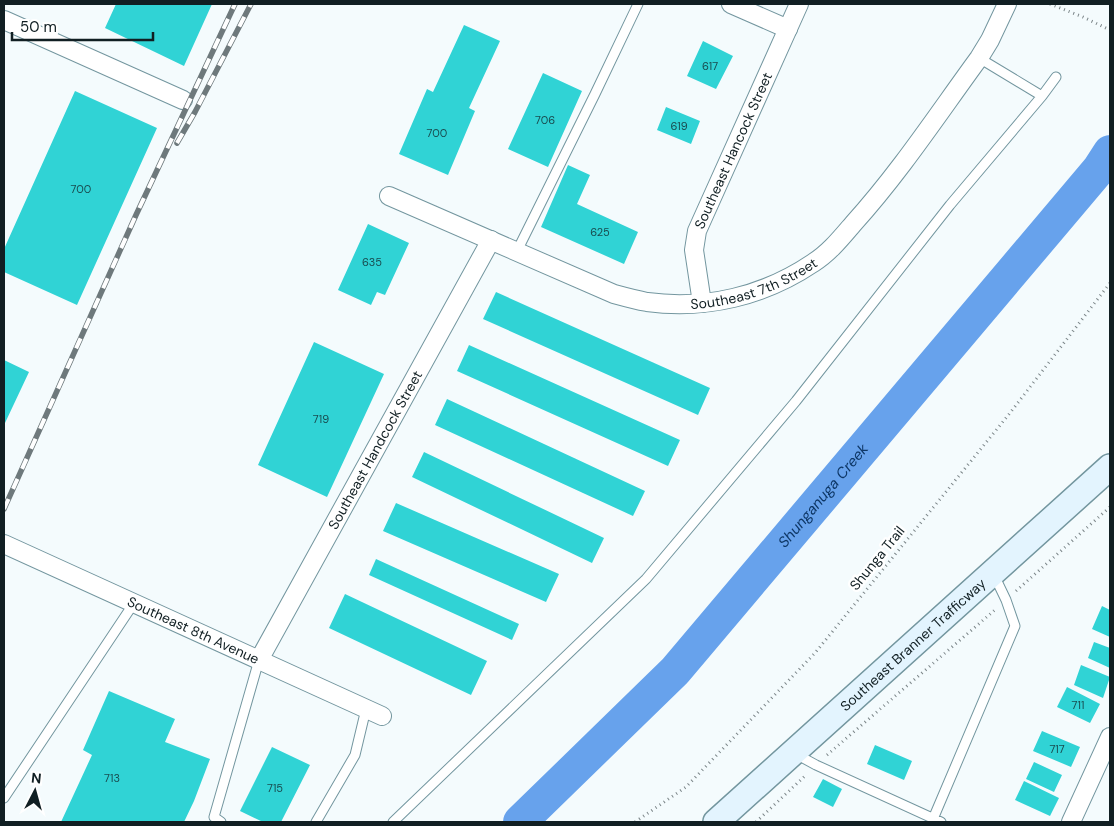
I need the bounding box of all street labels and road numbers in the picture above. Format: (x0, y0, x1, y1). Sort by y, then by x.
street label: Southeast Hancock Street (690, 70, 776, 232)
street label: Southeast 7th Street (690, 254, 821, 313)
street label: Southeast Handcock Street (324, 367, 426, 532)
street label: Shunga Trail (846, 522, 908, 594)
street label: Southeast Branner Trafficway (836, 574, 990, 715)
street label: Southeast 8th Avenue (125, 592, 262, 668)

